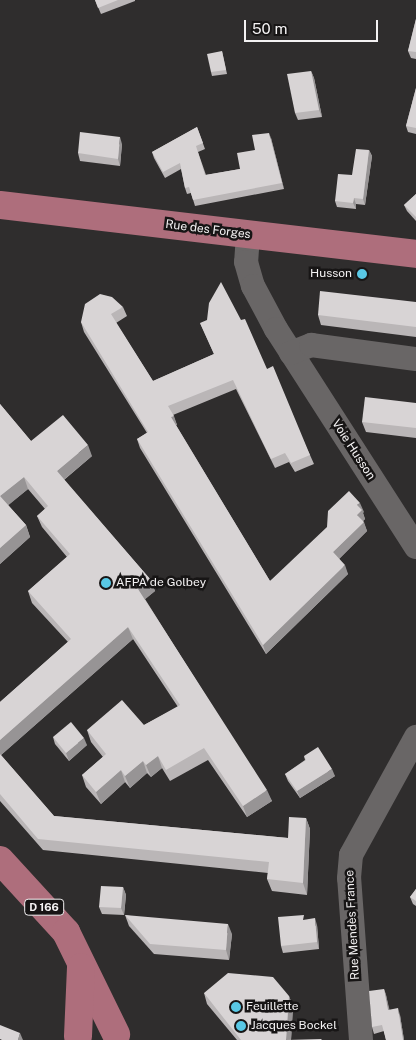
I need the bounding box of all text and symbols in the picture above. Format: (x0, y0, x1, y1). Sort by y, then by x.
scale bar (246, 10, 380, 42)
text: 50 m (252, 20, 287, 37)
street label: Rue des Forges (164, 218, 252, 242)
place label: Husson (310, 267, 352, 281)
marker: Husson (356, 268, 368, 280)
street label: Voie Husson (328, 417, 378, 483)
place label: AFPA de Golbey (116, 576, 206, 590)
marker: AFPA de Golbey (100, 577, 112, 589)
street label: Rue Mendès France (343, 870, 363, 980)
road number: D 166 (24, 899, 64, 916)
place label: Feuillette (246, 1000, 299, 1014)
marker: Feuillette (230, 1001, 242, 1013)
place label: Jacques Bockel (251, 1019, 337, 1033)
marker: Jacques Bockel (235, 1020, 247, 1032)

